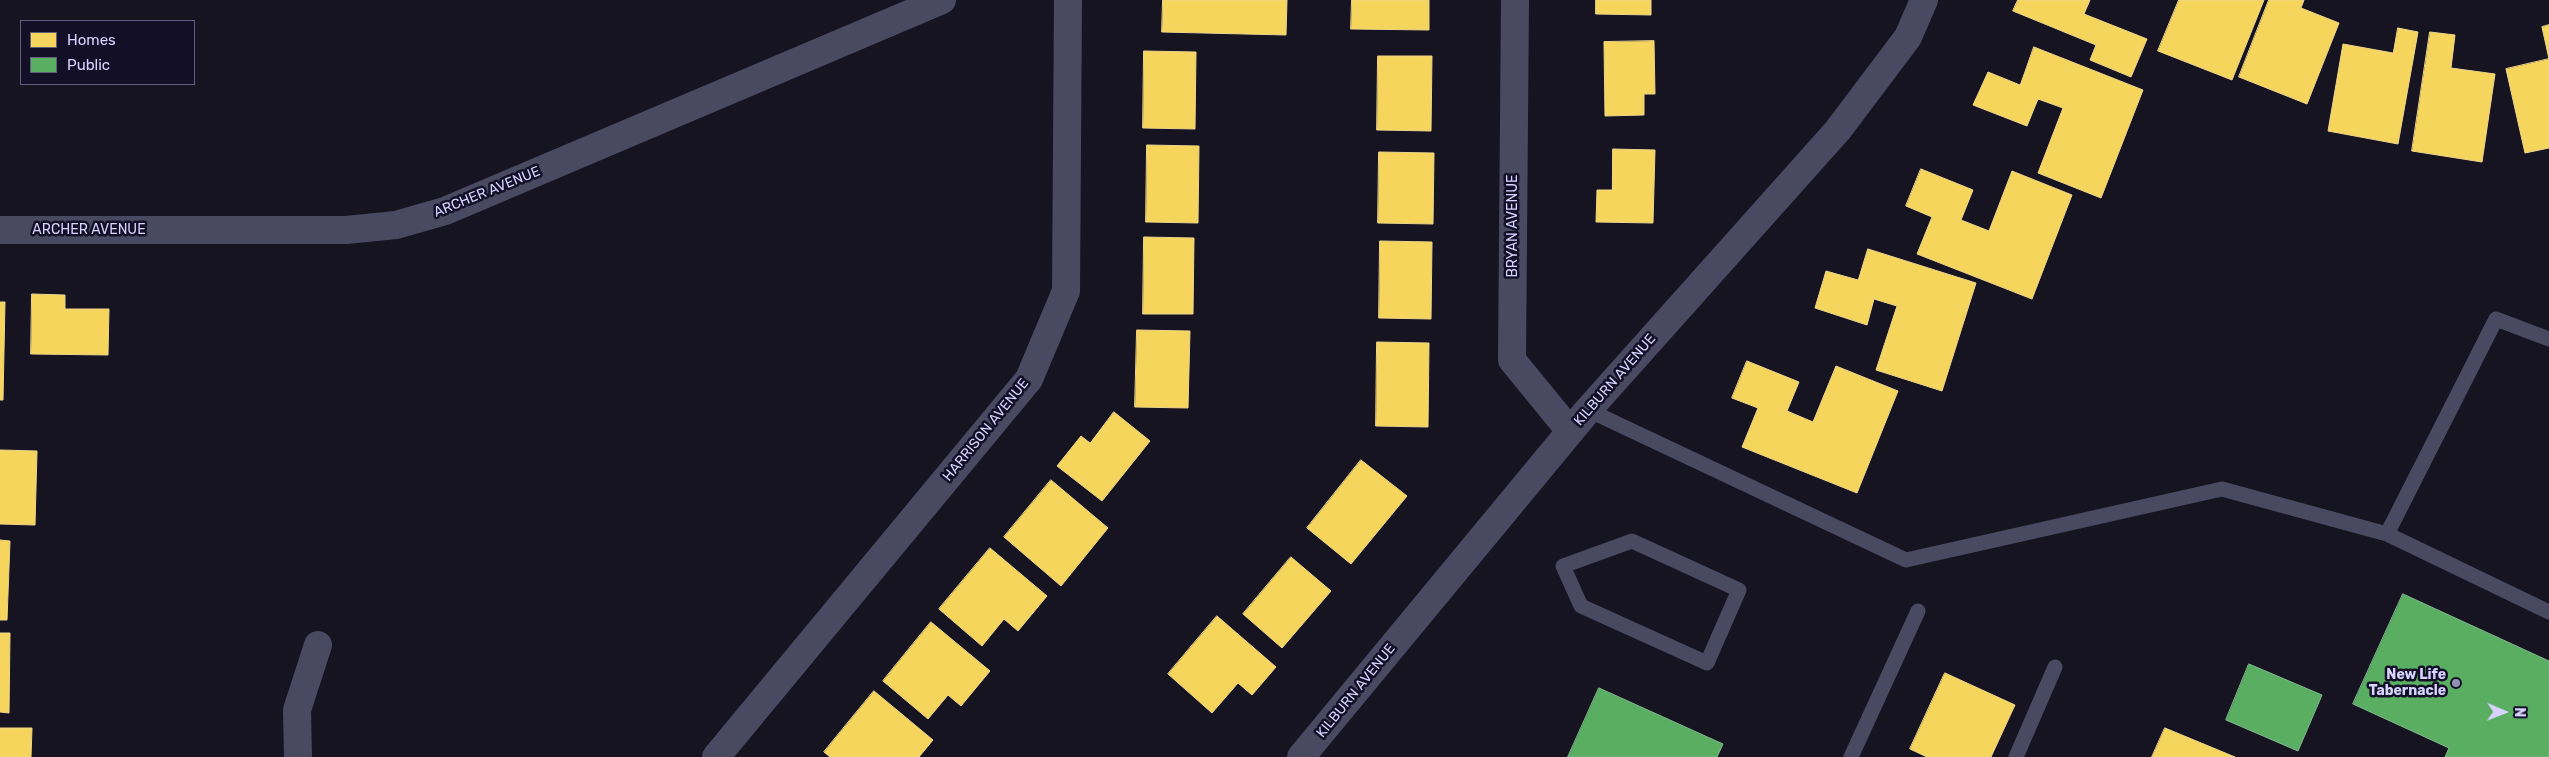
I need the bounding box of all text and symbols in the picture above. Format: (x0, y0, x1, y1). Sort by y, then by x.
legend (20, 20, 195, 85)
text: Homes (67, 31, 116, 49)
text: Public (67, 56, 110, 74)
street label: ARCHER AVENUE (431, 163, 543, 221)
street label: BRYAN AVENUE (1505, 174, 1521, 278)
street label: ARCHER AVENUE (32, 222, 146, 238)
street label: KILBURN AVENUE (1571, 331, 1659, 429)
street label: HARRISON AVENUE (939, 375, 1033, 485)
street label: KILBURN AVENUE (1313, 641, 1399, 741)
place label: New Life Tabernacle (2369, 667, 2446, 700)
marker: New Life Tabernacle (2450, 677, 2462, 689)
north arrow (2479, 687, 2529, 737)
text: N (2511, 707, 2528, 717)

